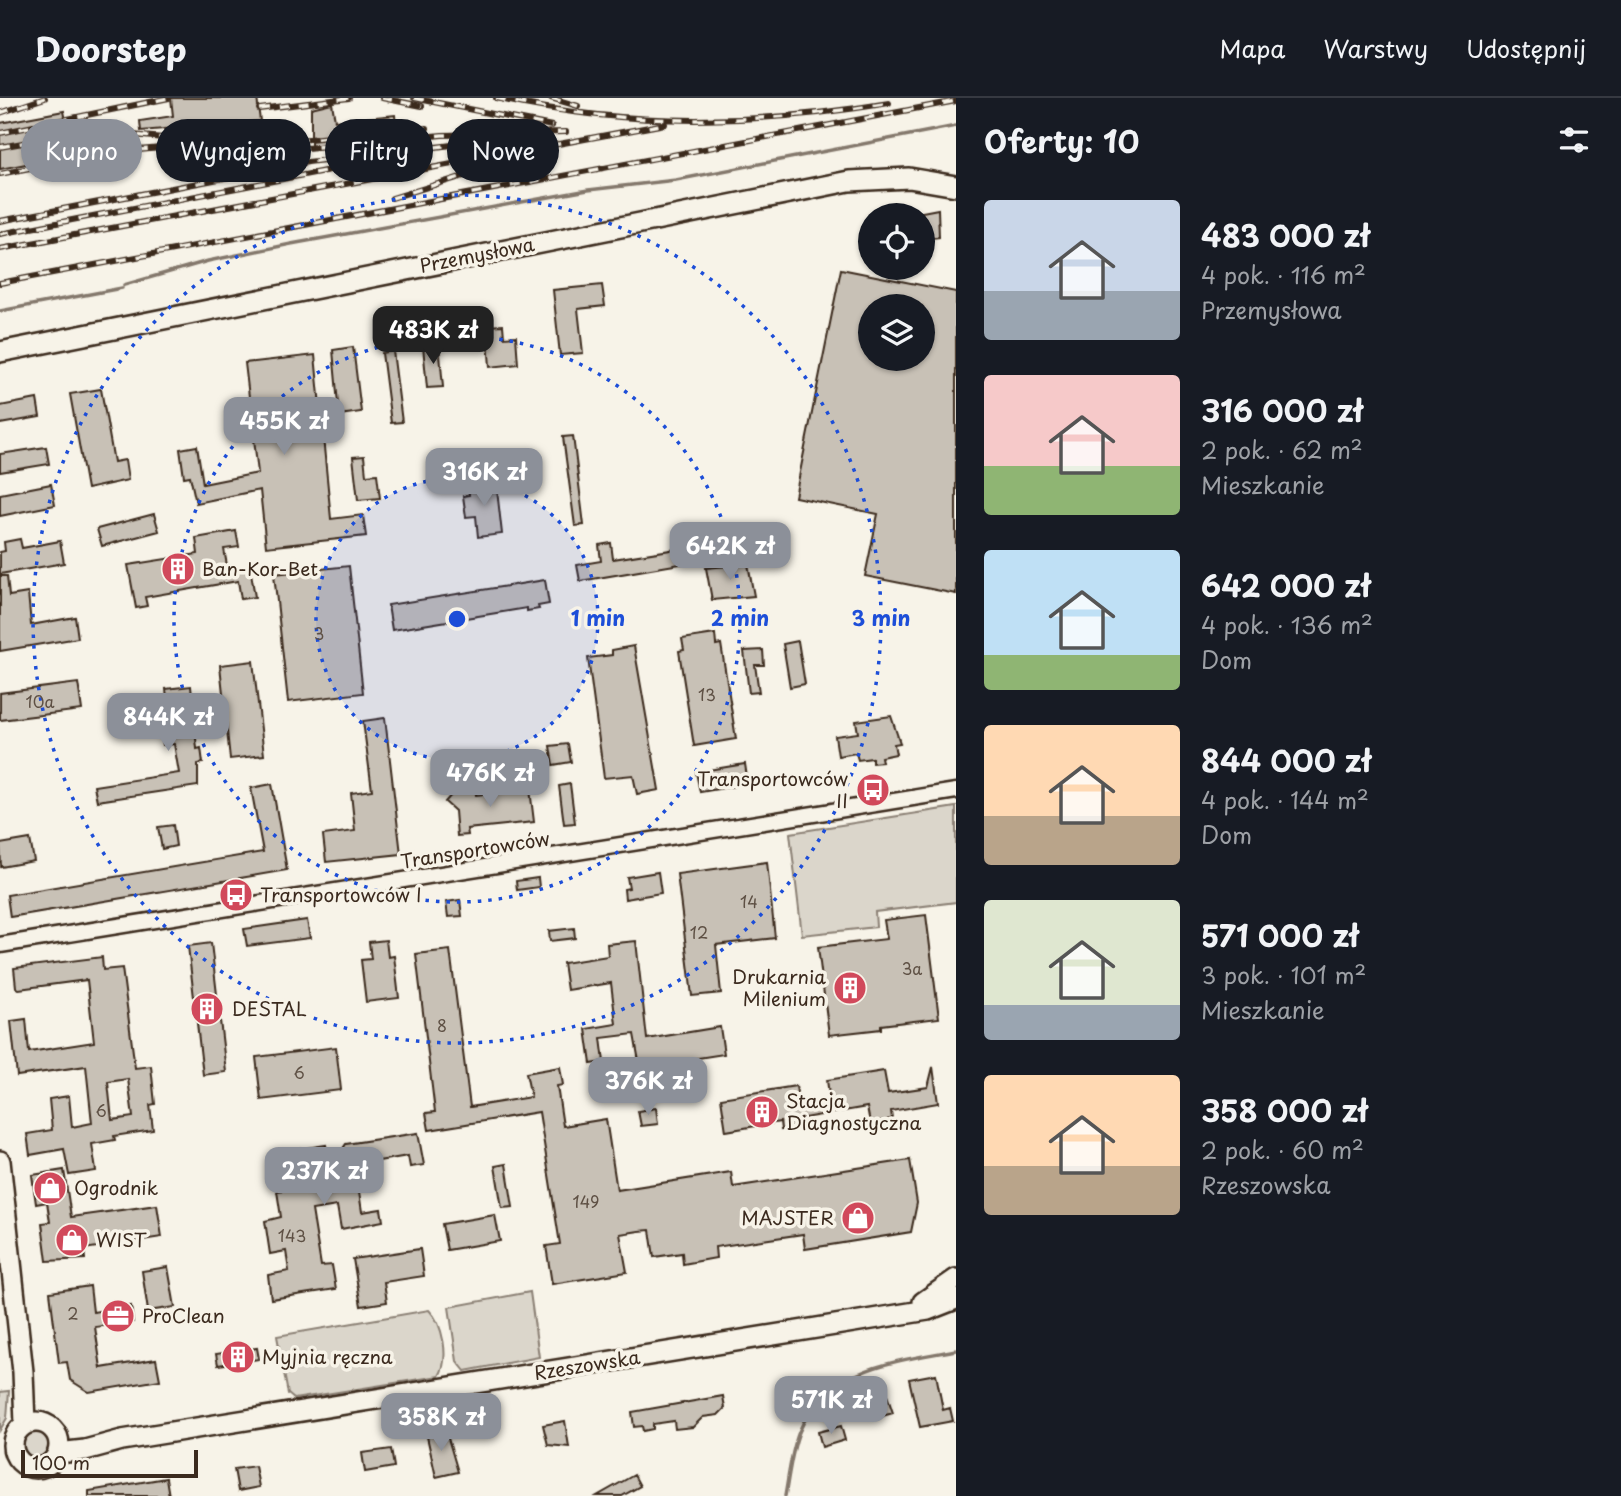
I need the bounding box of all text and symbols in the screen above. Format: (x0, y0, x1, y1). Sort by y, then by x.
text: Doorstep (35, 23, 187, 73)
text: Mapa (1219, 30, 1285, 66)
text: Warstwy (1323, 30, 1428, 66)
text: Udostępnij (1466, 30, 1586, 66)
text: Oferty: 10 (984, 118, 1139, 163)
chip: Kupno (21, 119, 142, 182)
chip: Wynajem (156, 119, 311, 182)
chip: Filtry (325, 119, 433, 182)
chip: Nowe (447, 119, 559, 182)
icon: filters (1555, 121, 1593, 159)
map controls (858, 203, 935, 371)
button: locate (858, 203, 935, 280)
text: 483 000 zł (1201, 212, 1369, 257)
icon: home (1040, 228, 1124, 312)
street label: Przemysłowa (417, 229, 537, 279)
text: 4 pok. · 116 m² (1201, 257, 1366, 292)
text: Przemysłowa (1201, 292, 1342, 327)
button: layers (858, 294, 935, 371)
pin: 483K zł (368, 306, 498, 366)
text: 483K zł (389, 311, 477, 346)
text: 316 000 zł (1201, 387, 1363, 432)
pin: 455K zł (219, 398, 349, 457)
text: 455K zł (240, 402, 328, 437)
icon: home (1040, 403, 1124, 487)
text: 2 pok. · 62 m² (1201, 432, 1363, 467)
pin: 316K zł (419, 448, 549, 508)
text: 316K zł (442, 453, 526, 488)
text: Mieszkanie (1201, 467, 1325, 502)
pin: 642K zł (665, 522, 795, 582)
text: 642K zł (686, 527, 774, 562)
building icon: Ban-Kor-Bet (159, 550, 197, 588)
place label: Ban-Kor-Bet (202, 554, 318, 582)
text: 642 000 zł (1201, 562, 1370, 607)
icon: home (1040, 578, 1124, 662)
text: 1 min (571, 601, 625, 633)
text: 2 min (711, 601, 769, 633)
text: 3 min (851, 601, 911, 633)
centre of rings (445, 607, 469, 631)
text: 4 pok. · 136 m² (1201, 607, 1373, 642)
house number: 3 (314, 621, 324, 645)
text: Dom (1201, 642, 1252, 677)
house number: 13 (698, 682, 716, 706)
house number: 10a (26, 689, 54, 713)
pin: 844K zł (103, 694, 233, 753)
text: 844K zł (123, 698, 213, 733)
text: 844 000 zł (1201, 737, 1371, 782)
pin: 476K zł (425, 750, 555, 809)
icon: home (1040, 753, 1124, 837)
text: 476K zł (446, 754, 534, 789)
place label: Transportowców II (697, 764, 848, 814)
bus stop icon: Transportowców II (854, 771, 892, 809)
text: 4 pok. · 144 m² (1201, 782, 1369, 817)
text: Dom (1201, 817, 1252, 852)
street label: Transportowców (398, 823, 552, 875)
bus stop icon: Transportowców I (217, 876, 255, 914)
place label: Transportowców I (260, 880, 422, 908)
house number: 14 (740, 889, 758, 913)
text: 571 000 zł (1201, 912, 1358, 957)
house number: 12 (690, 920, 708, 944)
icon: home (1040, 928, 1124, 1012)
house number: 3a (902, 956, 922, 980)
text: 3 pok. · 101 m² (1201, 957, 1366, 992)
place label: Drukarnia Milenium (732, 962, 826, 1012)
building icon: Drukarnia Milenium (831, 969, 869, 1007)
building icon: DESTAL (188, 990, 226, 1028)
text: Mieszkanie (1201, 992, 1325, 1027)
place label: DESTAL (232, 994, 307, 1022)
house number: 8 (437, 1013, 447, 1037)
pin: 376K zł (583, 1058, 713, 1117)
house number: 6 (293, 1060, 305, 1084)
text: 376K zł (604, 1062, 692, 1097)
place label: Stacja Diagnostyczna (786, 1086, 921, 1136)
text: 358 000 zł (1201, 1087, 1367, 1132)
building icon: Stacja Diagnostyczna (743, 1093, 781, 1131)
house number: 6 (95, 1098, 107, 1122)
icon: home (1040, 1103, 1124, 1187)
text: 2 pok. · 60 m² (1201, 1132, 1364, 1167)
pin: 237K zł (259, 1148, 389, 1207)
text: 237K zł (281, 1152, 367, 1187)
text: Rzeszowska (1201, 1167, 1331, 1202)
shop icon: Ogrodnik (31, 1169, 69, 1207)
place label: Ogrodnik (74, 1173, 159, 1201)
house number: 149 (573, 1189, 599, 1213)
shop icon: MAJSTER (839, 1199, 877, 1237)
place label: MAJSTER (741, 1203, 834, 1231)
shop icon: WIST (53, 1221, 91, 1259)
house number: 143 (278, 1223, 306, 1247)
place label: WIST (96, 1225, 147, 1253)
office icon: ProClean (99, 1297, 137, 1335)
house number: 2 (67, 1301, 79, 1325)
place label: ProClean (142, 1301, 225, 1329)
building icon: Myjnia ręczna (219, 1338, 257, 1376)
place label: Myjnia ręczna (262, 1342, 393, 1370)
street label: Rzeszowska (532, 1342, 642, 1386)
pin: 571K zł (766, 1376, 896, 1436)
text: 571K zł (790, 1381, 872, 1416)
pin: 358K zł (376, 1394, 506, 1453)
text: 358K zł (397, 1398, 485, 1433)
scale bar (21, 1447, 198, 1479)
text: 100 m (32, 1448, 90, 1476)

